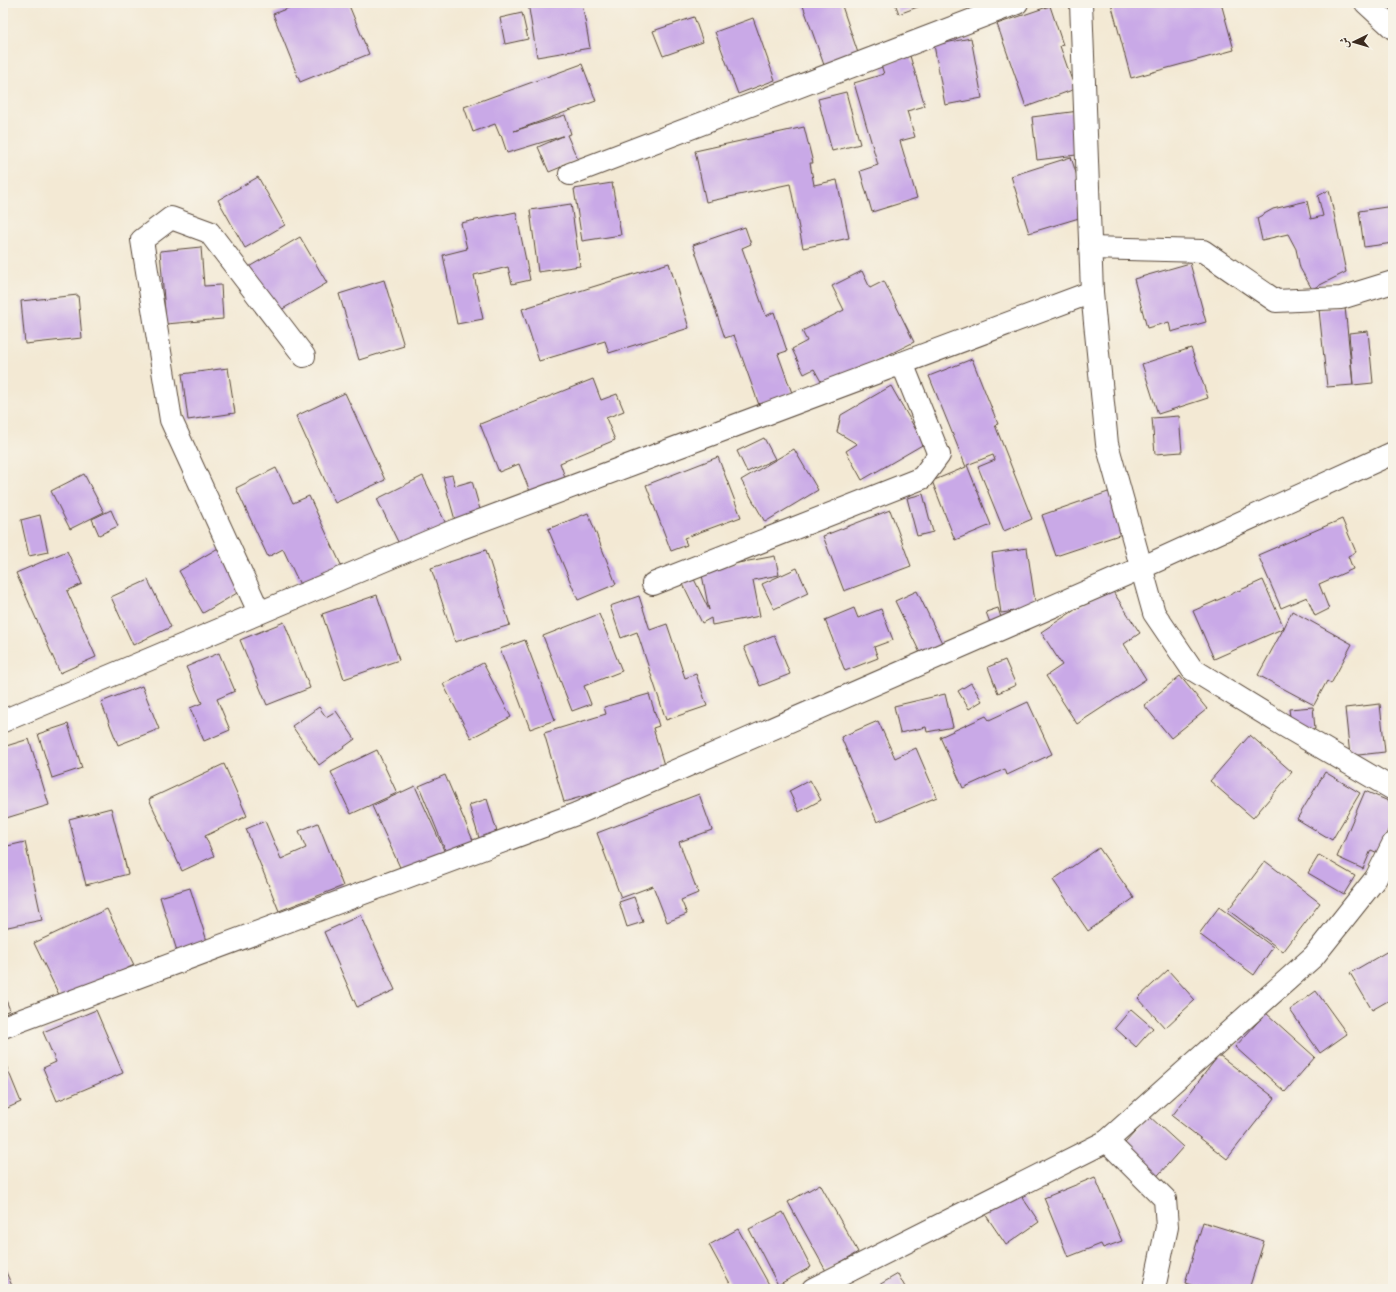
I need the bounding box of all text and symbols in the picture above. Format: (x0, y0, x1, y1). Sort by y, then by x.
north arrow (1334, 22, 1374, 62)
text: ش (1336, 37, 1352, 49)

